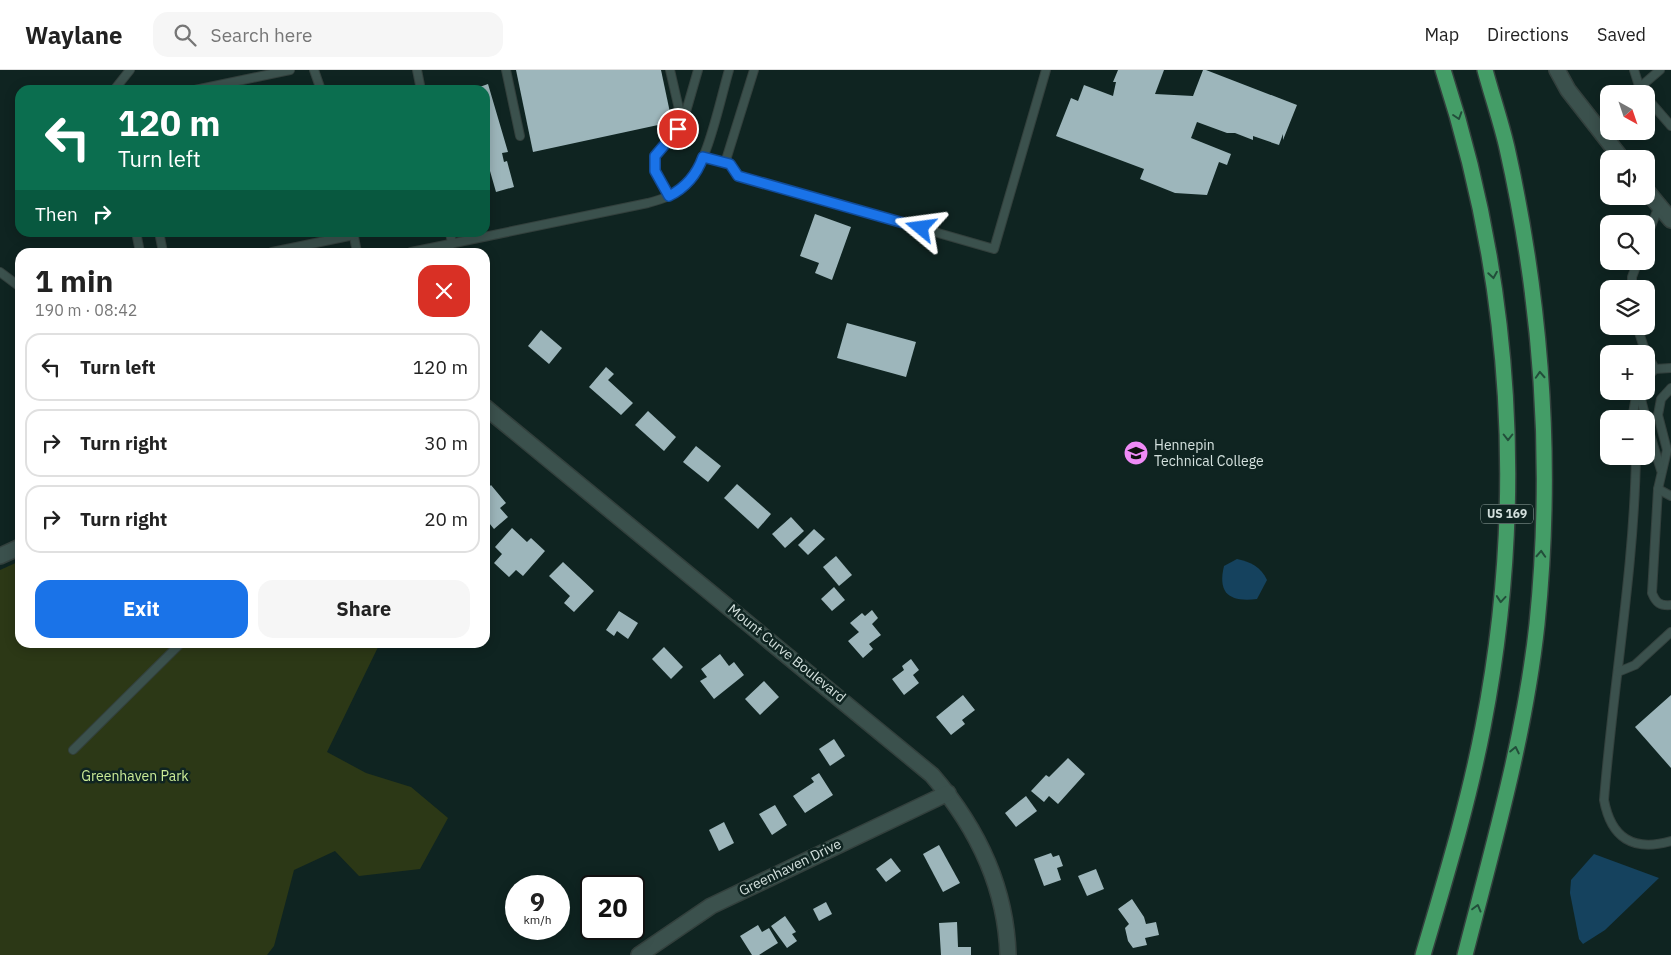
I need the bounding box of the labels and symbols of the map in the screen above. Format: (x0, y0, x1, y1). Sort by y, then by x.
north arrow (1600, 85, 1655, 140)
pin (657, 108, 699, 150)
one-way arrow (1452, 112, 1462, 120)
position arrow (894, 201, 946, 253)
one-way arrow (1487, 271, 1497, 279)
one-way arrow (1535, 370, 1546, 378)
one-way arrow (1502, 433, 1513, 441)
place label: Hennepin Technical College (1154, 436, 1264, 470)
school or university icon: Hennepin Technical College (1123, 440, 1149, 466)
road number: US 169 (1481, 504, 1533, 524)
one-way arrow (1536, 550, 1547, 558)
one-way arrow (1495, 595, 1506, 603)
street label: Mount Curve Boulevard (724, 600, 850, 706)
one-way arrow (1510, 746, 1520, 754)
park label: Greenhaven Park (81, 767, 189, 785)
street label: Greenhaven Drive (736, 834, 844, 900)
speed limit sign: 20 (580, 875, 645, 940)
one-way arrow (1471, 903, 1482, 912)

